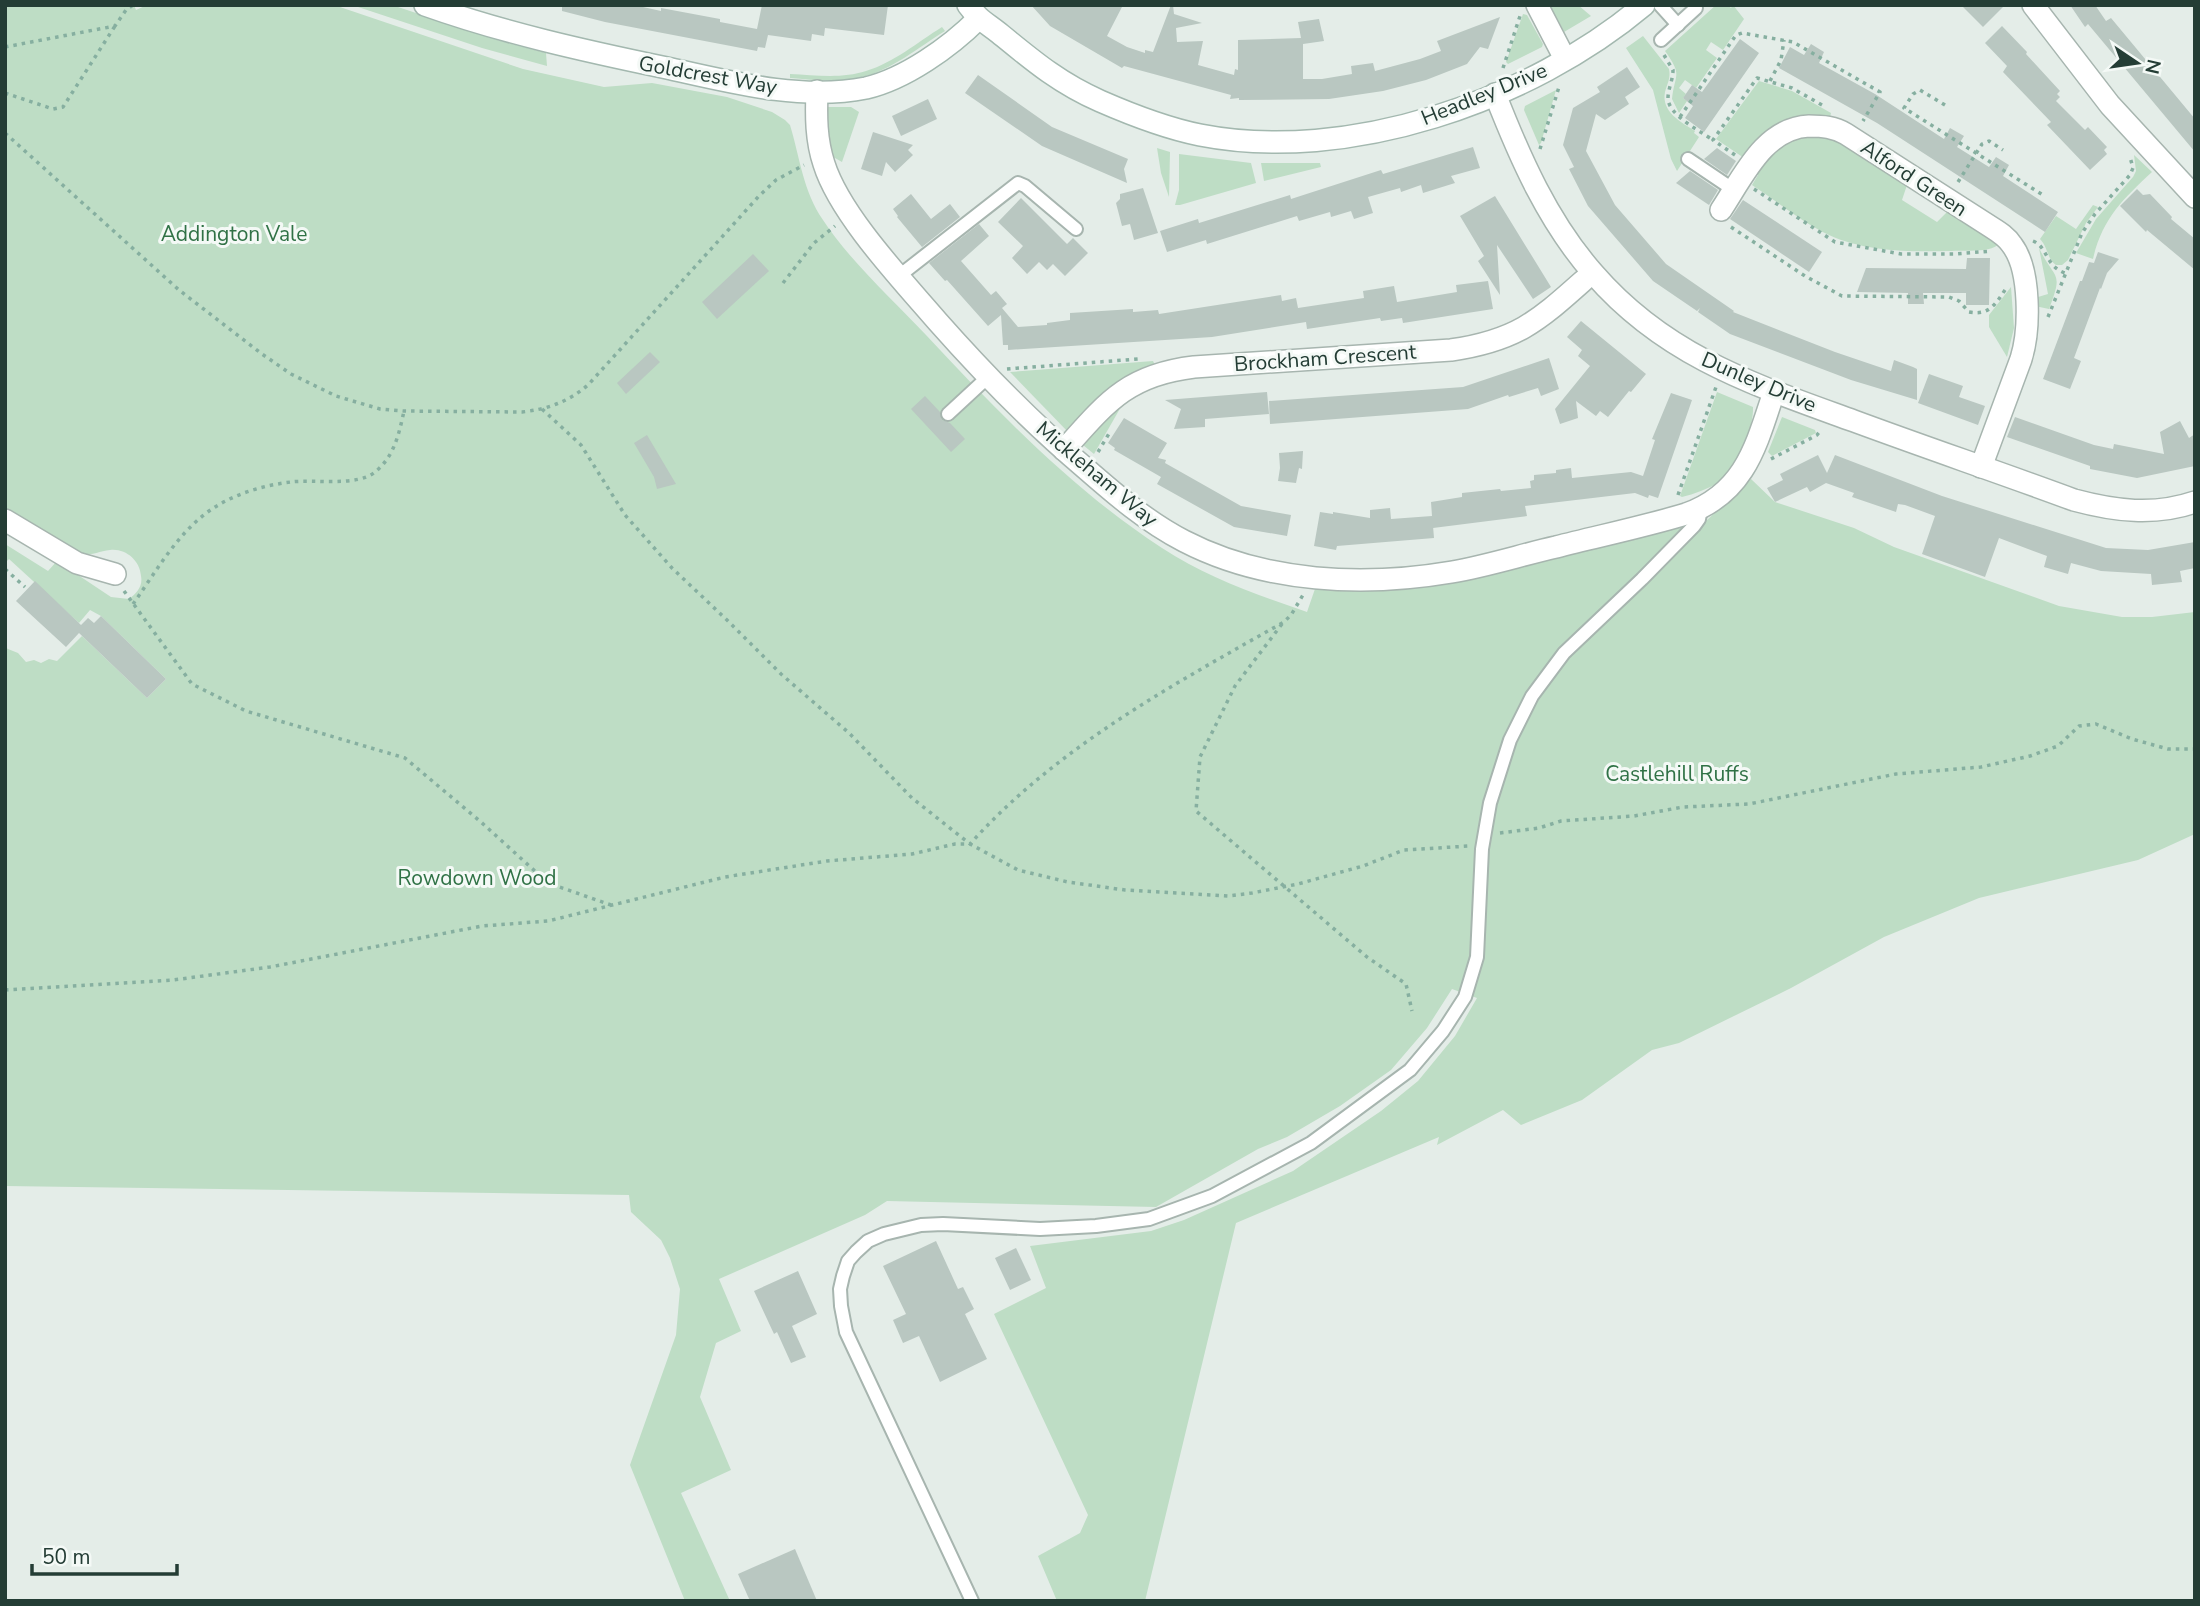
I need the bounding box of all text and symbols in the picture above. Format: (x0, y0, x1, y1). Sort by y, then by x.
north arrow (2102, 28, 2172, 98)
street label: Goldcrest Way (637, 49, 780, 101)
street label: Headley Drive (1417, 56, 1551, 132)
text: N (2138, 57, 2167, 76)
street label: Alford Green (1855, 133, 1973, 223)
park label: Addington Vale (161, 220, 307, 248)
street label: Brockham Crescent (1233, 338, 1418, 378)
street label: Dunley Drive (1697, 345, 1821, 419)
street label: Mickleham Way (1030, 415, 1164, 533)
park label: Castlehill Ruffs (1605, 760, 1749, 788)
park label: Rowdown Wood (397, 864, 557, 892)
scale bar (32, 1532, 177, 1576)
text: 50 m (42, 1543, 91, 1571)

